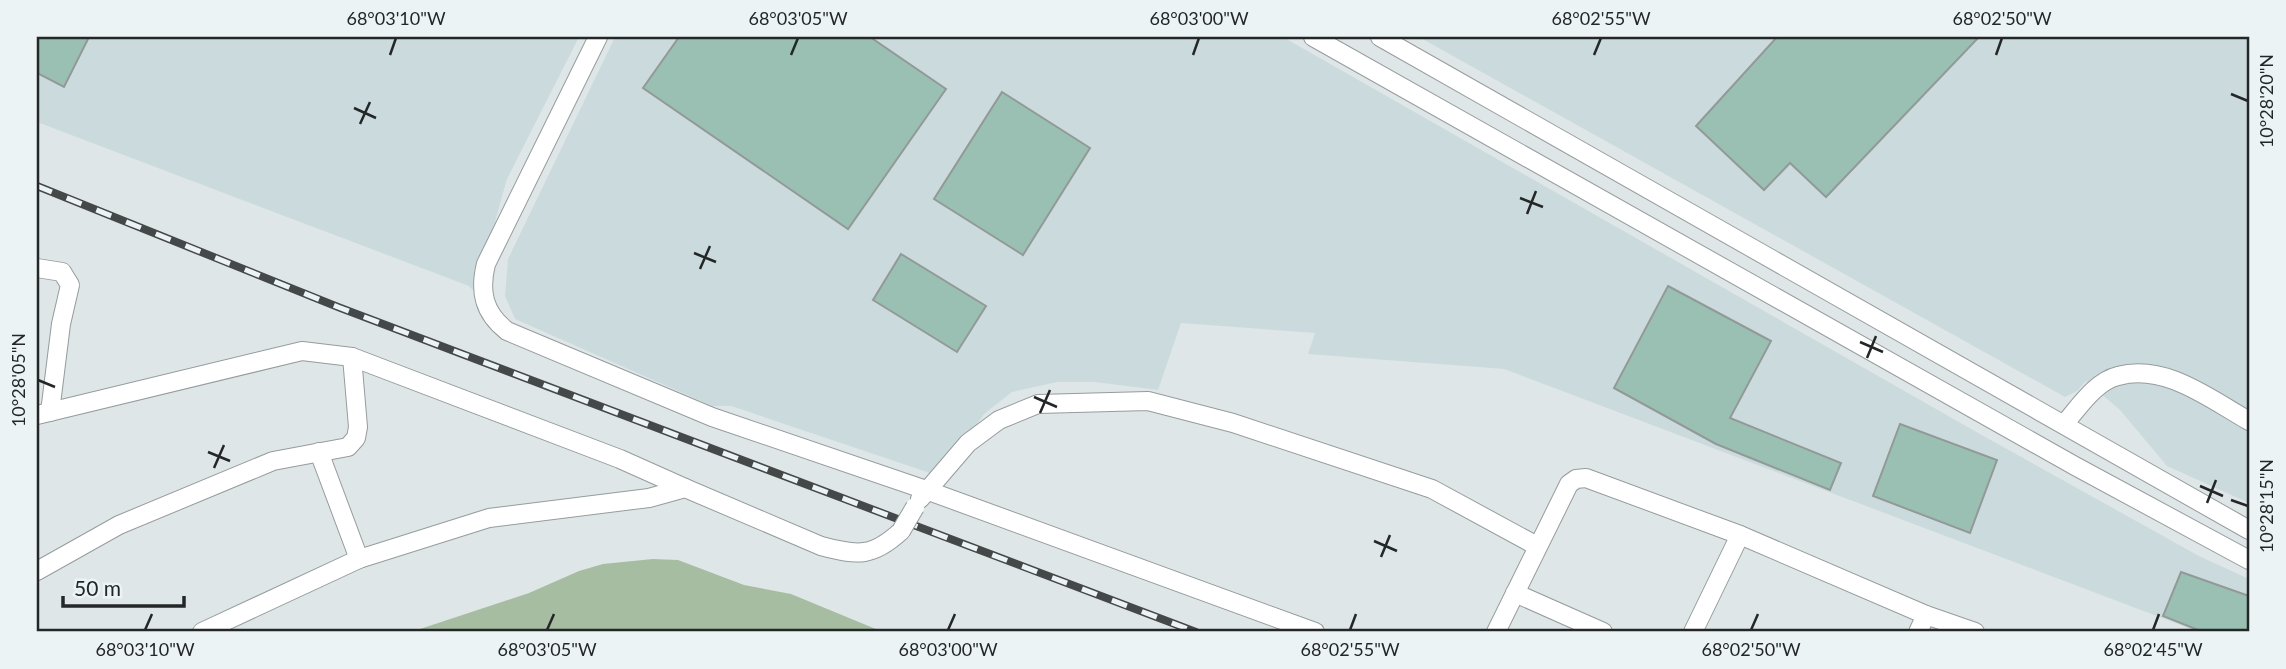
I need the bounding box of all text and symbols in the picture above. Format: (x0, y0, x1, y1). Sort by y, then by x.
text: 68°03'10"W (346, 7, 446, 29)
text: 68°03'05"W (748, 7, 848, 29)
text: 68°03'00"W (1149, 7, 1249, 29)
text: 68°02'55"W (1551, 7, 1651, 29)
text: 68°02'50"W (1952, 7, 2052, 29)
text: 10°28'20"N (2255, 54, 2277, 148)
text: 10°28'05"N (7, 333, 29, 427)
text: 10°28'15"N (2255, 459, 2277, 553)
scale bar (63, 564, 184, 608)
text: 50 m (74, 575, 121, 600)
text: 68°03'10"W (95, 638, 195, 660)
text: 68°03'05"W (497, 638, 597, 660)
text: 68°03'00"W (898, 638, 998, 660)
text: 68°02'55"W (1300, 638, 1400, 660)
text: 68°02'50"W (1701, 638, 1801, 660)
text: 68°02'45"W (2103, 638, 2203, 660)

